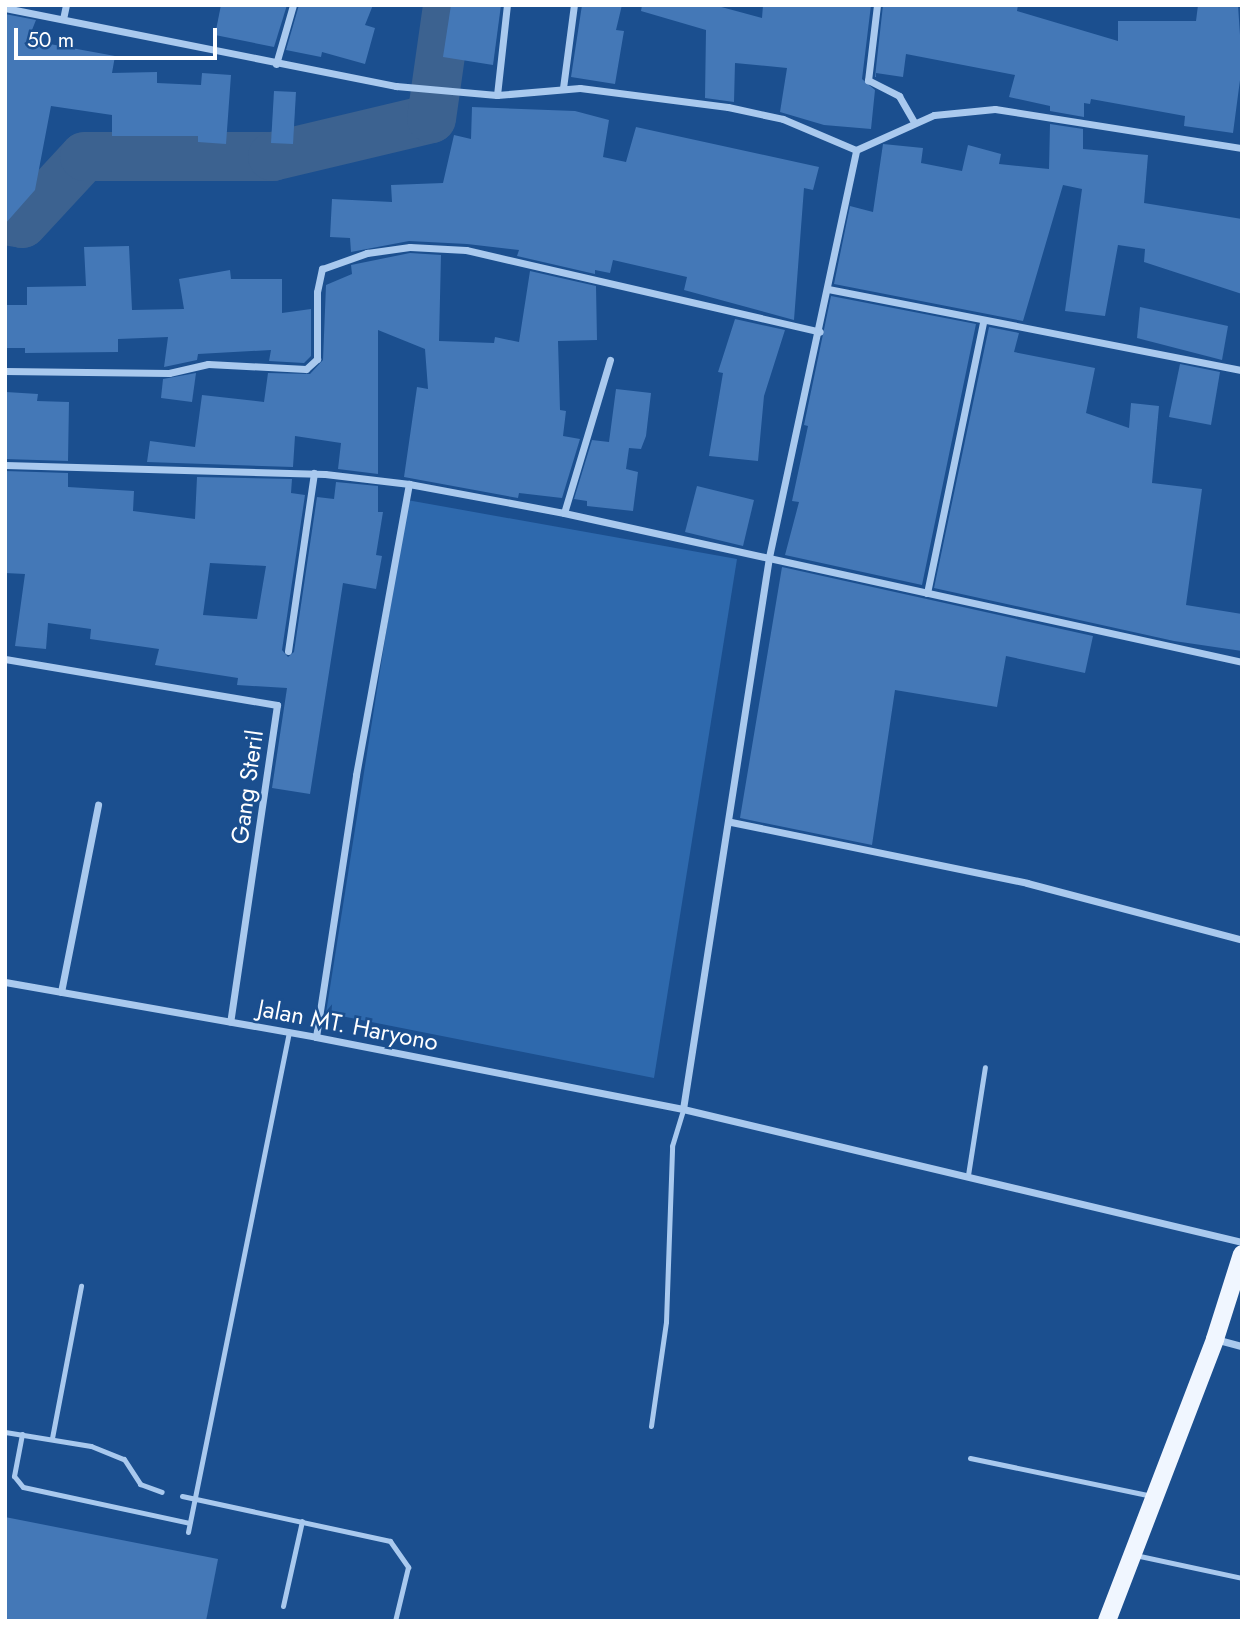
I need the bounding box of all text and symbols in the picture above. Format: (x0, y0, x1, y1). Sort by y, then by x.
scale bar (18, 14, 220, 58)
text: 50 m (27, 25, 74, 55)
street label: Gang Steril (225, 728, 269, 846)
street label: Jalan MT. Haryono (255, 993, 441, 1057)

